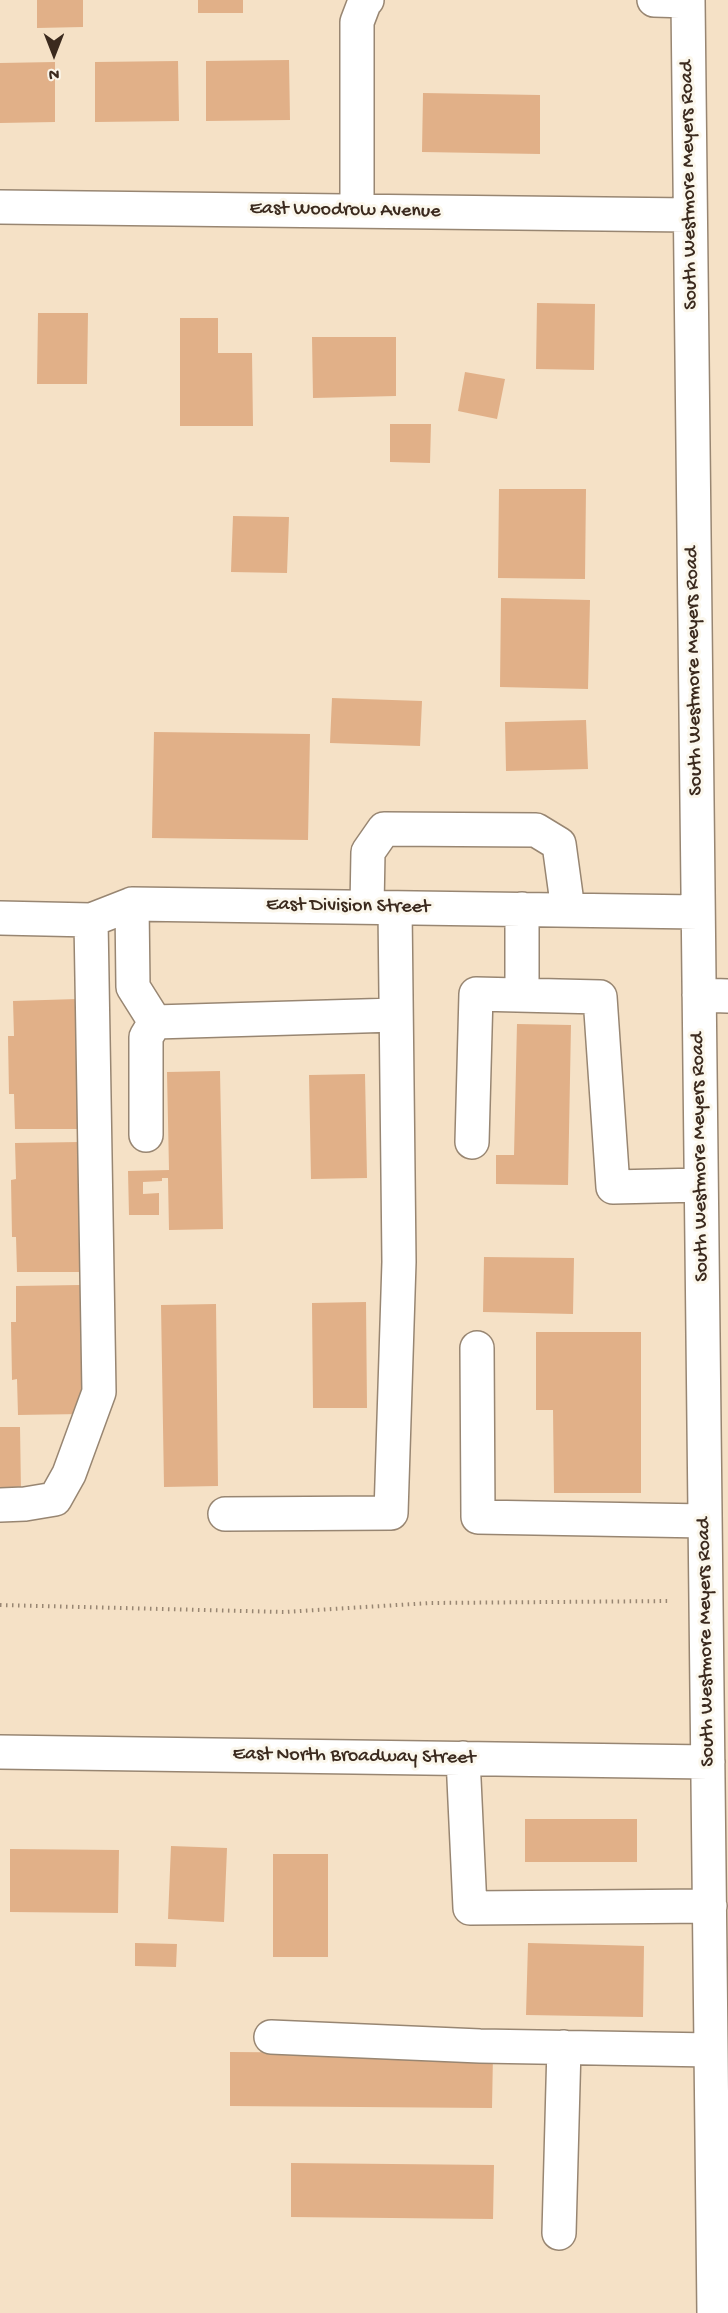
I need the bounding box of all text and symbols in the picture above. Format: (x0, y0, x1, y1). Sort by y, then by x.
north arrow (24, 24, 84, 84)
street label: South Westmore Meyers Road (676, 60, 704, 310)
text: N (49, 63, 59, 82)
street label: East Woodrow Avenue (249, 197, 441, 225)
street label: South Westmore Meyers Road (681, 546, 709, 796)
street label: East Division Street (266, 894, 430, 920)
street label: South Westmore Meyers Road (687, 1032, 715, 1282)
street label: South Westmore Meyers Road (693, 1517, 721, 1767)
street label: East North Broadway Street (232, 1743, 476, 1771)

